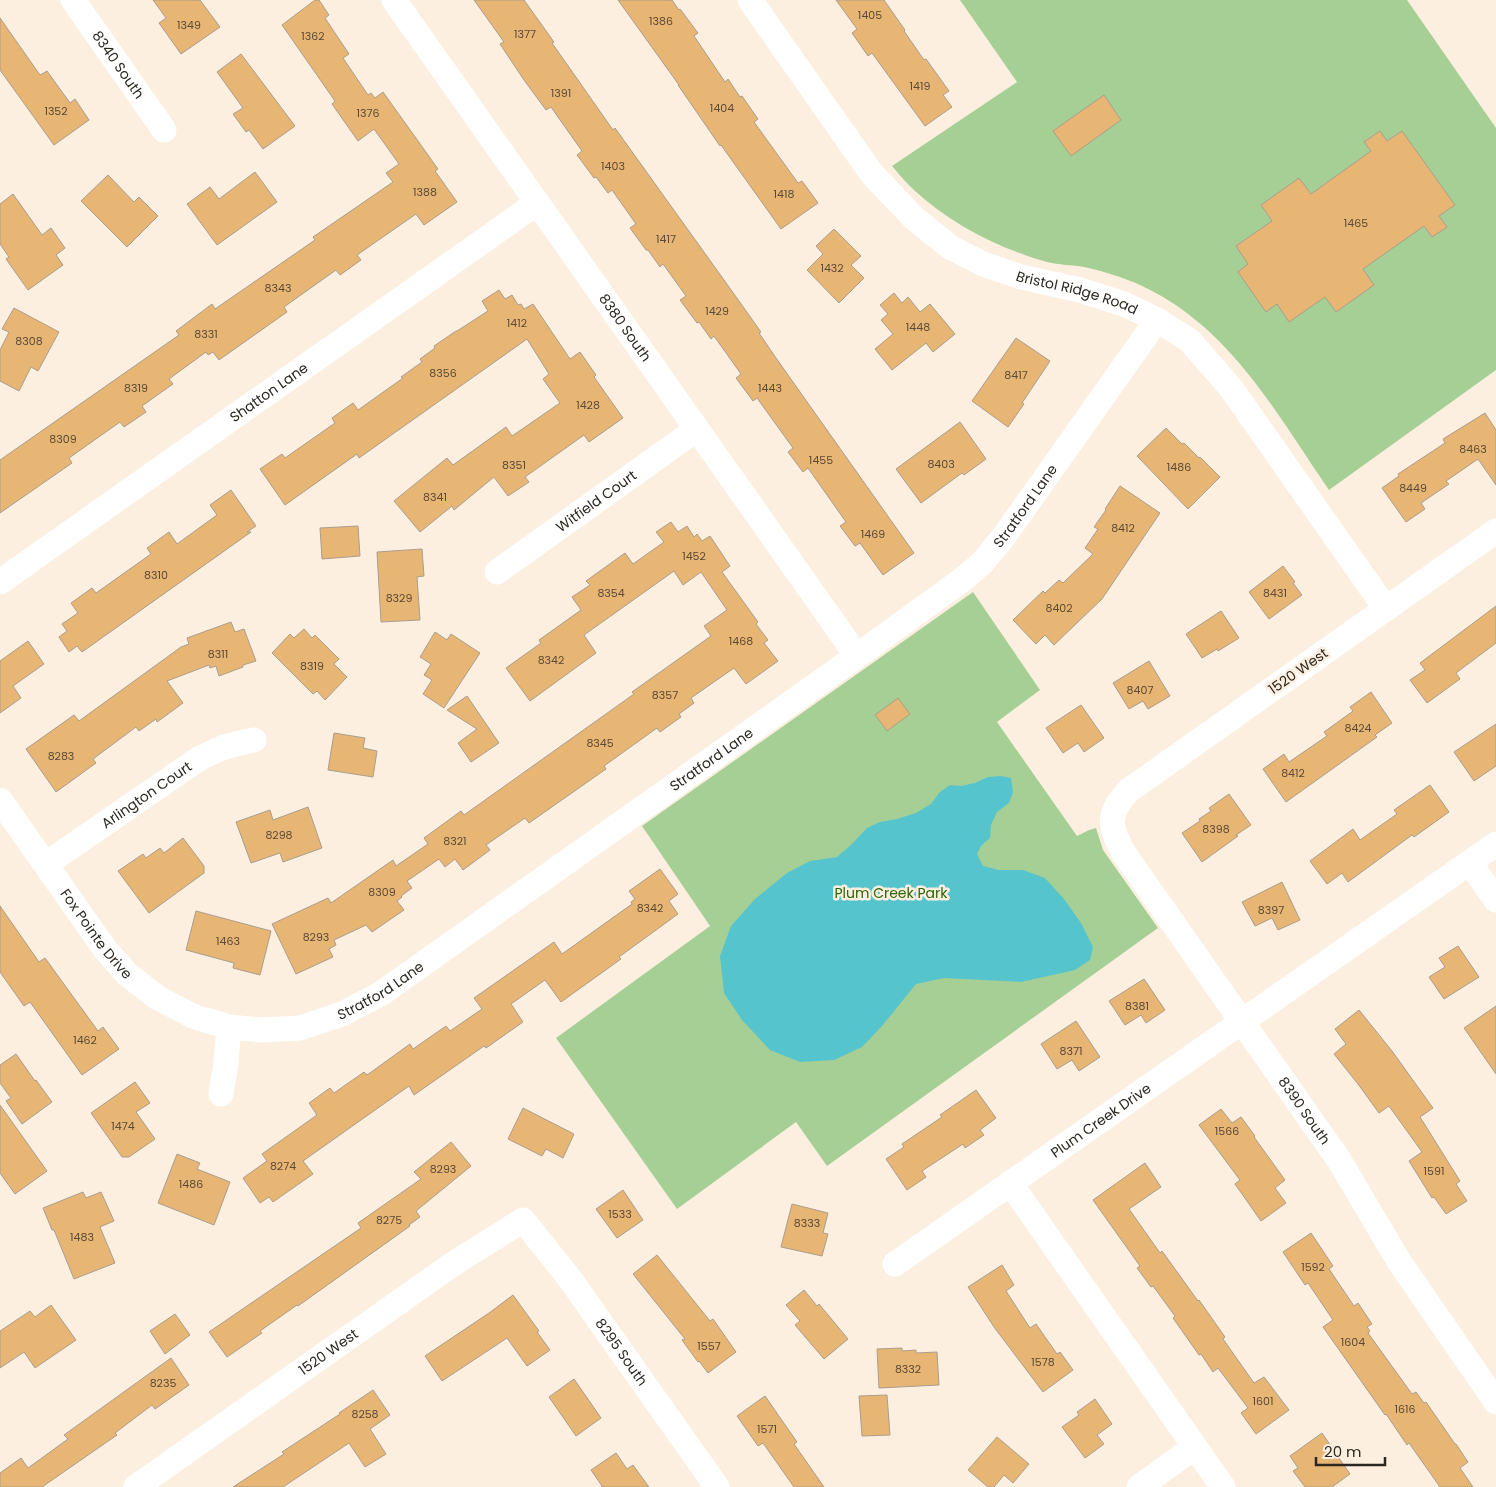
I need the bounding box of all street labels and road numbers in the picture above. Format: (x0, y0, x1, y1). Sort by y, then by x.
street label: 8340 South (88, 27, 149, 103)
street label: Bristol Ridge Road (1013, 266, 1141, 319)
street label: 8380 South (594, 290, 656, 366)
street label: Shatton Lane (226, 357, 312, 427)
street label: Stratford Lane (988, 460, 1062, 552)
street label: Witfield Court (552, 465, 641, 537)
street label: 1520 West (1264, 643, 1332, 699)
street label: Stratford Lane (665, 723, 758, 796)
street label: Arlington Court (97, 757, 196, 833)
street label: Fox Pointe Drive (56, 885, 137, 984)
street label: Stratford Lane (335, 956, 428, 1025)
street label: 8390 South (1274, 1073, 1335, 1149)
street label: Plum Creek Drive (1047, 1078, 1155, 1162)
street label: 8295 South (591, 1314, 652, 1390)
street label: 1520 West (294, 1324, 362, 1380)

